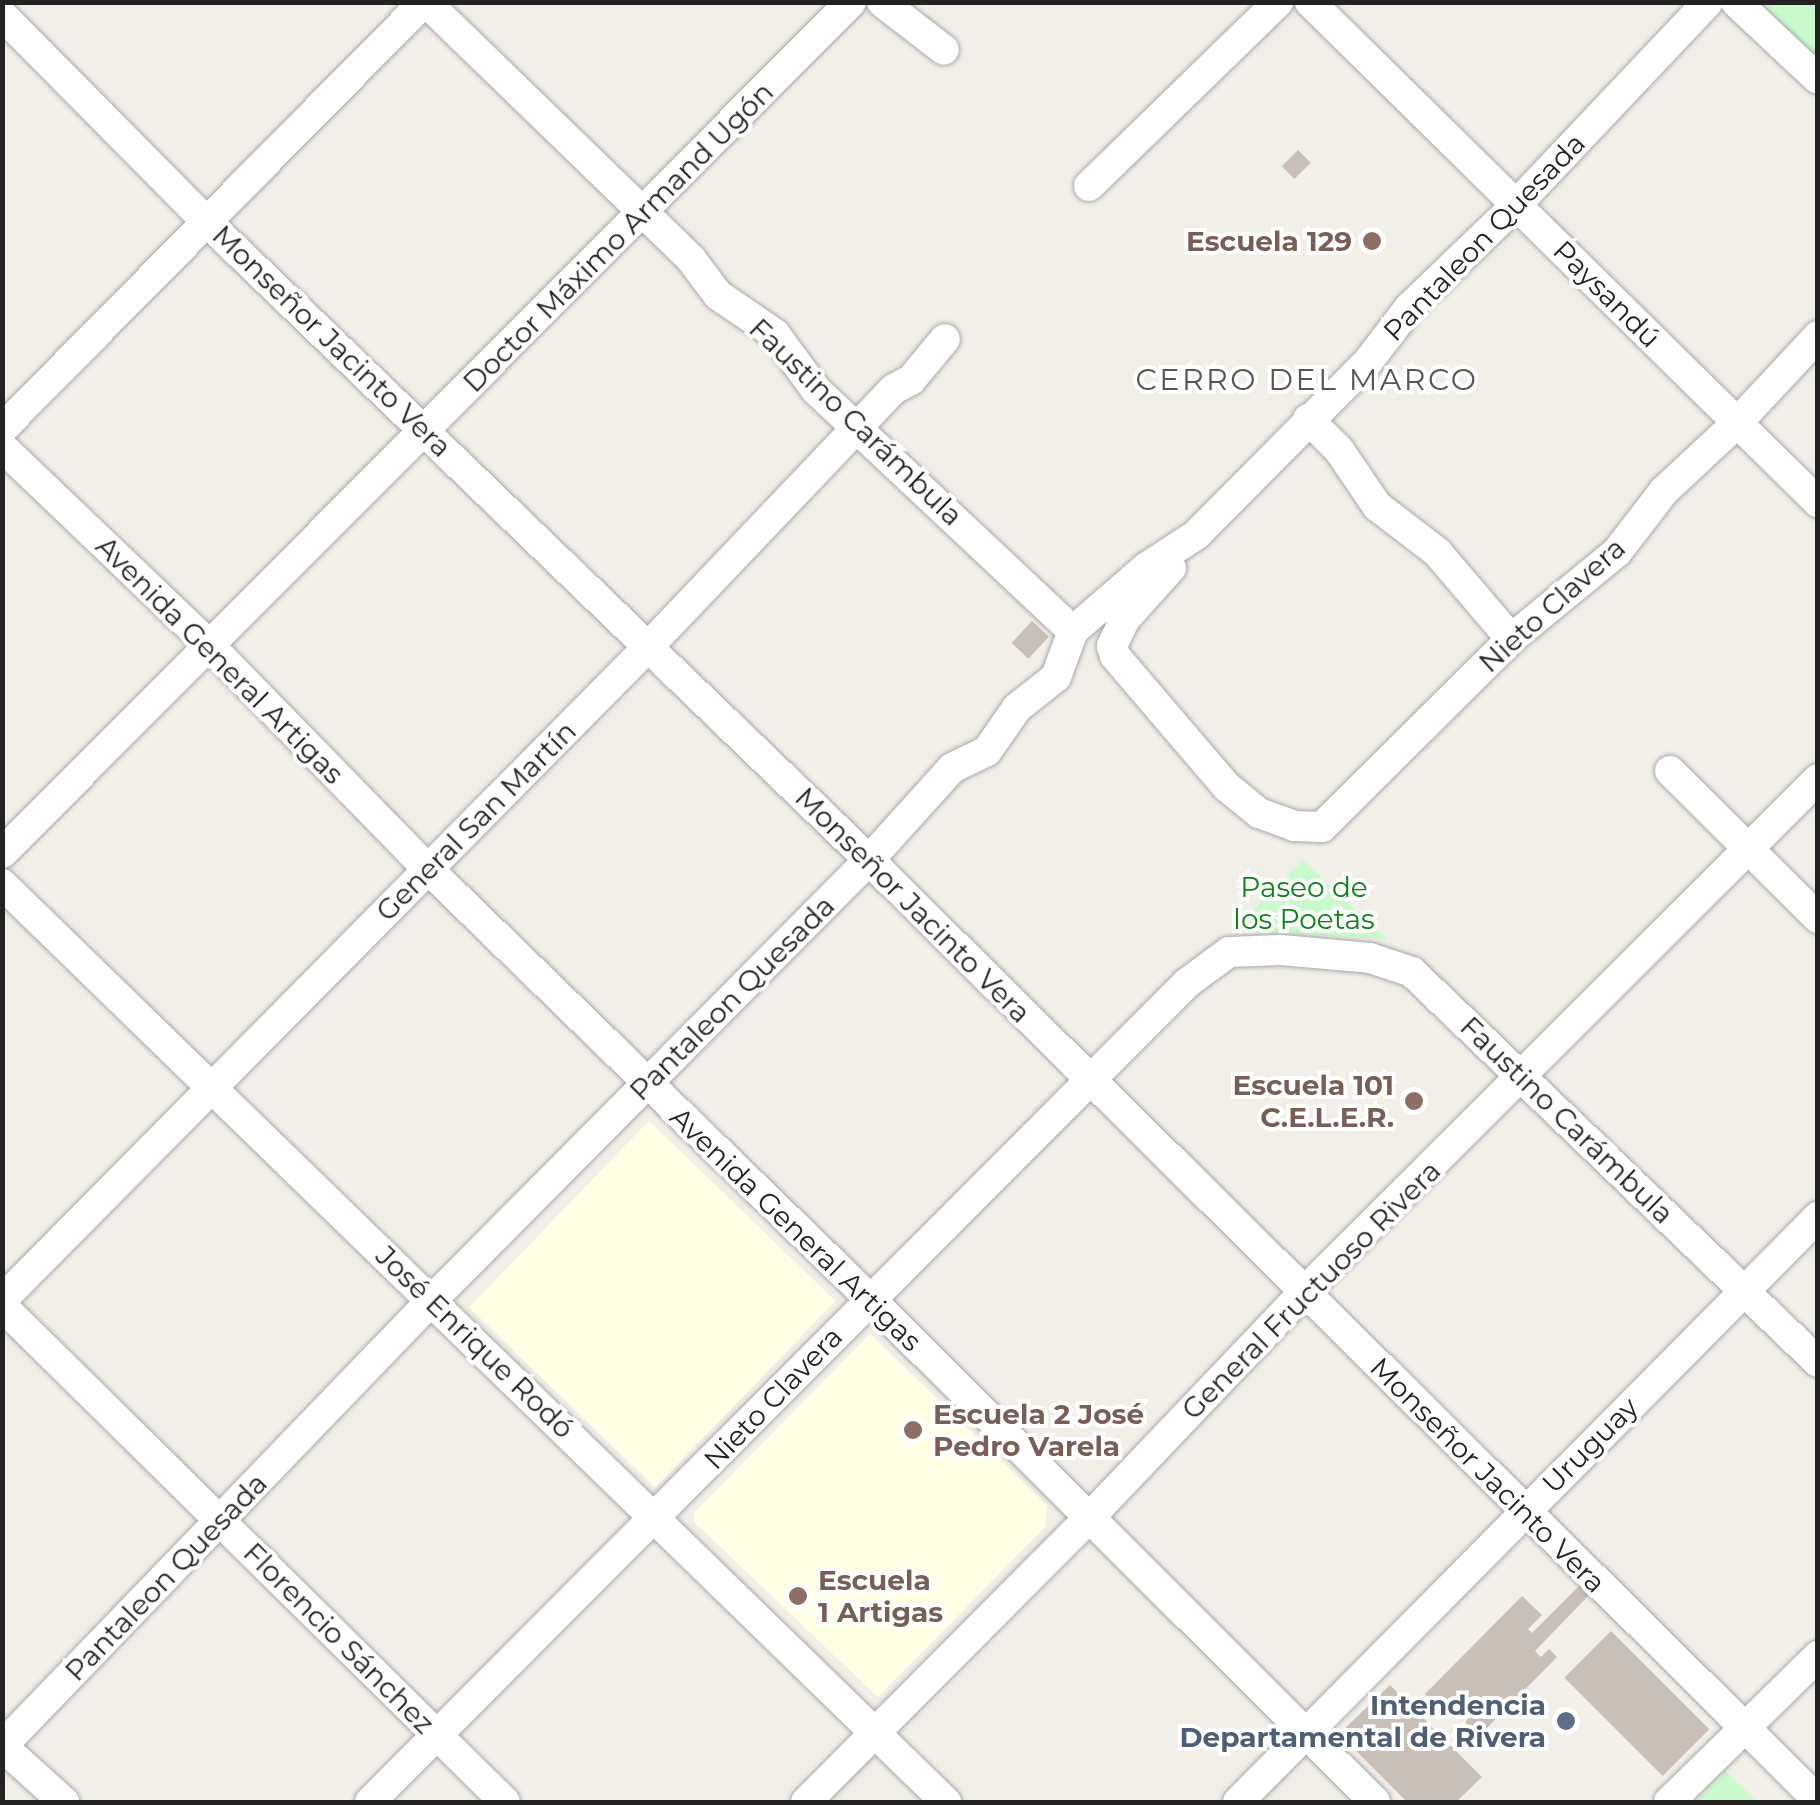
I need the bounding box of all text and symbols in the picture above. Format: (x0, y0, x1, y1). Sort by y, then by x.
street label: Doctor Máximo Armand Ugón (456, 75, 780, 399)
street label: Pantaleon Quesada (1376, 126, 1592, 348)
street label: Monseñor Jacinto Vera (206, 218, 458, 464)
place label: Escuela 129 (1186, 224, 1352, 258)
marker: Escuela 129 (1361, 230, 1383, 252)
street label: Paysandú (1546, 233, 1668, 355)
street label: Faustino Carámbula (742, 312, 970, 532)
district label: CERRO DEL MARCO (1136, 362, 1478, 398)
street label: Avenida General Artigas (89, 529, 351, 791)
street label: Nieto Clavera (1472, 531, 1632, 679)
street label: General San Martín (369, 714, 583, 928)
street label: Monseñor Jacinto Vera (788, 780, 1038, 1030)
park label: Paseo de los Poetas (1233, 870, 1375, 936)
street label: Pantaleon Quesada (623, 889, 841, 1107)
street label: Faustino Carámbula (1453, 1010, 1681, 1230)
place label: Escuela 101 C.E.L.E.R. (1233, 1068, 1394, 1134)
marker: Escuela 101 C.E.L.E.R. (1403, 1090, 1425, 1112)
street label: Avenida General Artigas (663, 1100, 929, 1358)
street label: General Fructuoso Rivera (1175, 1154, 1447, 1426)
street label: José Enrique Rodó (369, 1239, 581, 1445)
street label: Nieto Clavera (697, 1320, 849, 1476)
street label: Monseñor Jacinto Vera (1363, 1350, 1613, 1600)
street label: Uruguay (1535, 1390, 1645, 1500)
place label: Escuela 2 José Pedro Varela (933, 1397, 1144, 1463)
marker: Escuela 2 José Pedro Varela (902, 1419, 924, 1441)
street label: Pantaleon Quesada (58, 1466, 274, 1688)
street label: Florencio Sánchez (237, 1536, 441, 1740)
place label: Escuela 1 Artigas (818, 1563, 943, 1629)
marker: Escuela 1 Artigas (787, 1585, 809, 1607)
place label: Intendencia Departamental de Rivera (1179, 1688, 1546, 1754)
marker: Intendencia Departamental de Rivera (1555, 1710, 1577, 1732)

